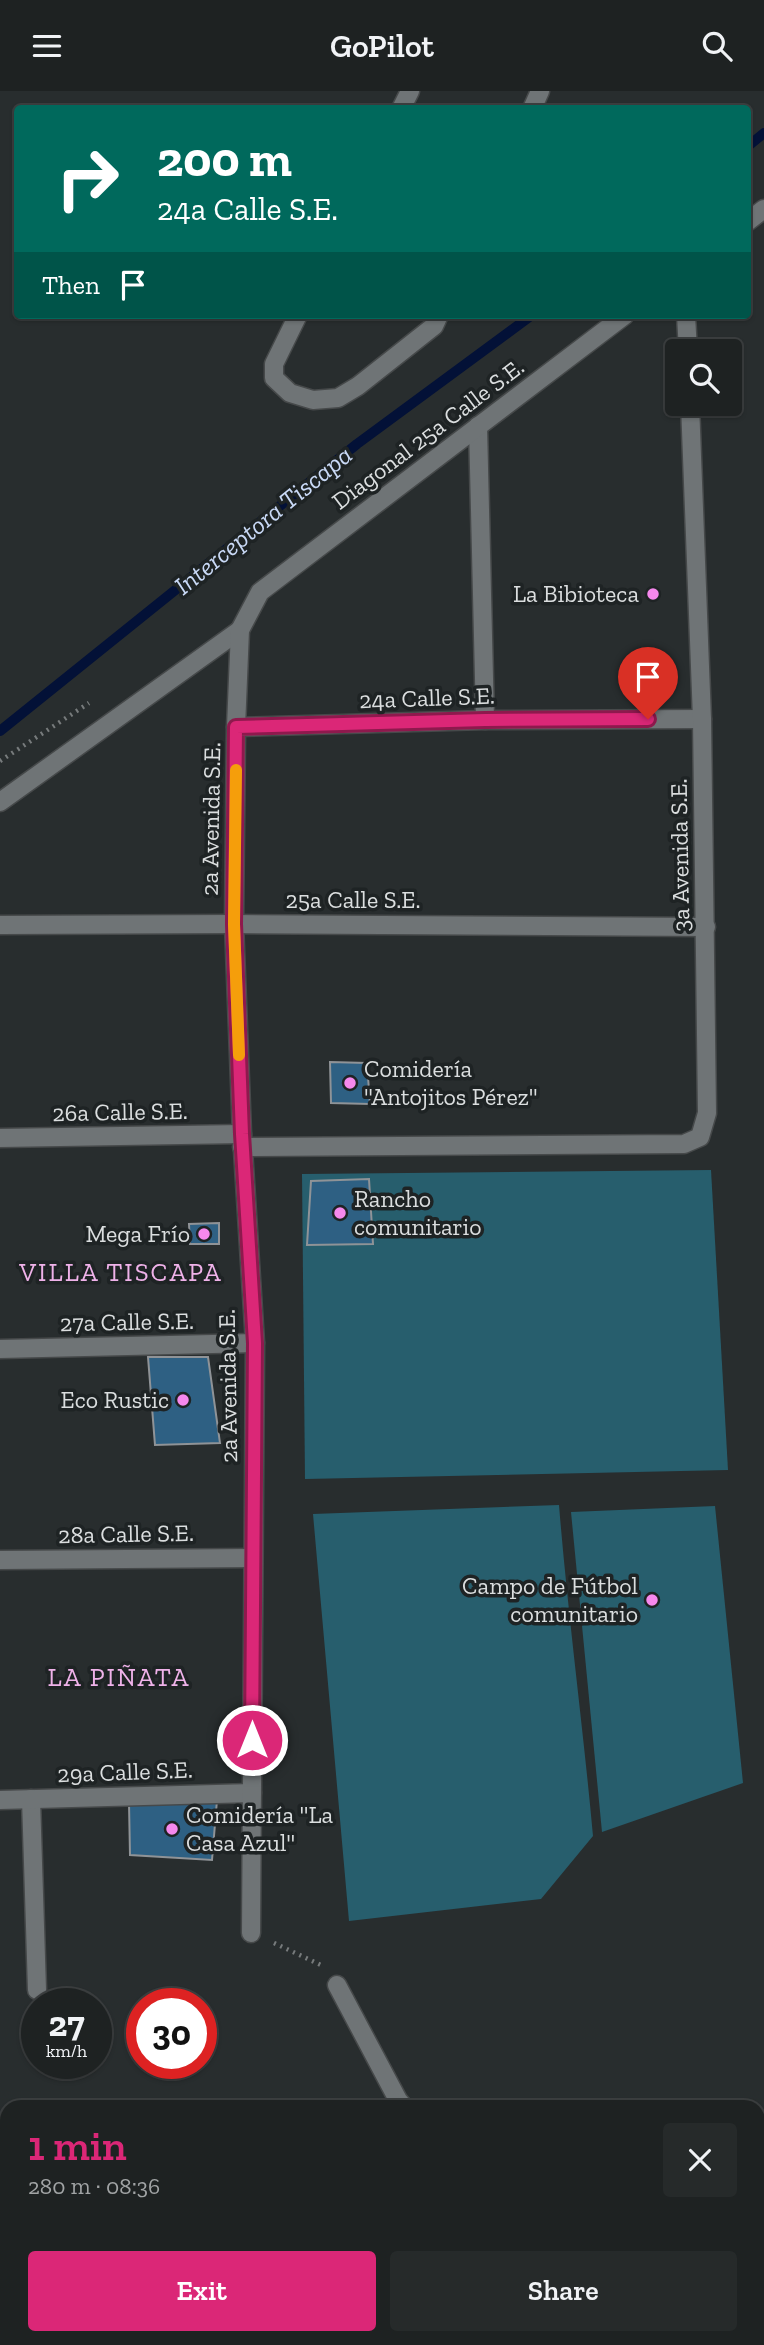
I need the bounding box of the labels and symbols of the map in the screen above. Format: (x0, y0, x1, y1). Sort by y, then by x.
street label: Diagonal 25a Calle S.E. (326, 352, 529, 515)
water label: Interceptora Tiscapa (168, 438, 358, 602)
place label: La Bibioteca (513, 579, 639, 608)
marker: La Bibioteca (645, 586, 661, 602)
pin (618, 647, 678, 719)
street label: 24a Calle S.E. (359, 681, 495, 714)
street label: 2a Avenida S.E. (195, 742, 226, 896)
street label: 3a Avenida S.E. (664, 778, 695, 932)
street label: 25a Calle S.E. (285, 885, 421, 914)
place label: Comidería "Antojitos Pérez" (364, 1054, 538, 1111)
marker: Comidería "Antojitos Pérez" (342, 1075, 358, 1091)
street label: 26a Calle S.E. (52, 1096, 188, 1127)
place label: Rancho comunitario (354, 1184, 482, 1241)
marker: Rancho comunitario (332, 1205, 348, 1221)
place label: Mega Frío (85, 1219, 190, 1248)
marker: Mega Frío (196, 1226, 212, 1242)
district label: VILLA TISCAPA (18, 1256, 223, 1288)
street label: 27a Calle S.E. (60, 1306, 194, 1337)
street label: 2a Avenida S.E. (212, 1309, 243, 1463)
place label: Eco Rustic (61, 1385, 169, 1414)
marker: Eco Rustic (175, 1392, 191, 1408)
street label: 28a Calle S.E. (58, 1518, 194, 1549)
place label: Campo de Fútbol comunitario (462, 1571, 638, 1628)
marker: Campo de Fútbol comunitario (644, 1592, 660, 1608)
district label: LA PIÑATA (48, 1661, 190, 1693)
position arrow (215, 1703, 289, 1777)
street label: 29a Calle S.E. (57, 1755, 193, 1788)
place label: Comidería "La Casa Azul" (186, 1800, 334, 1857)
marker: Comidería "La Casa Azul" (164, 1821, 180, 1837)
speed limit sign: 30 (126, 1988, 217, 2079)

